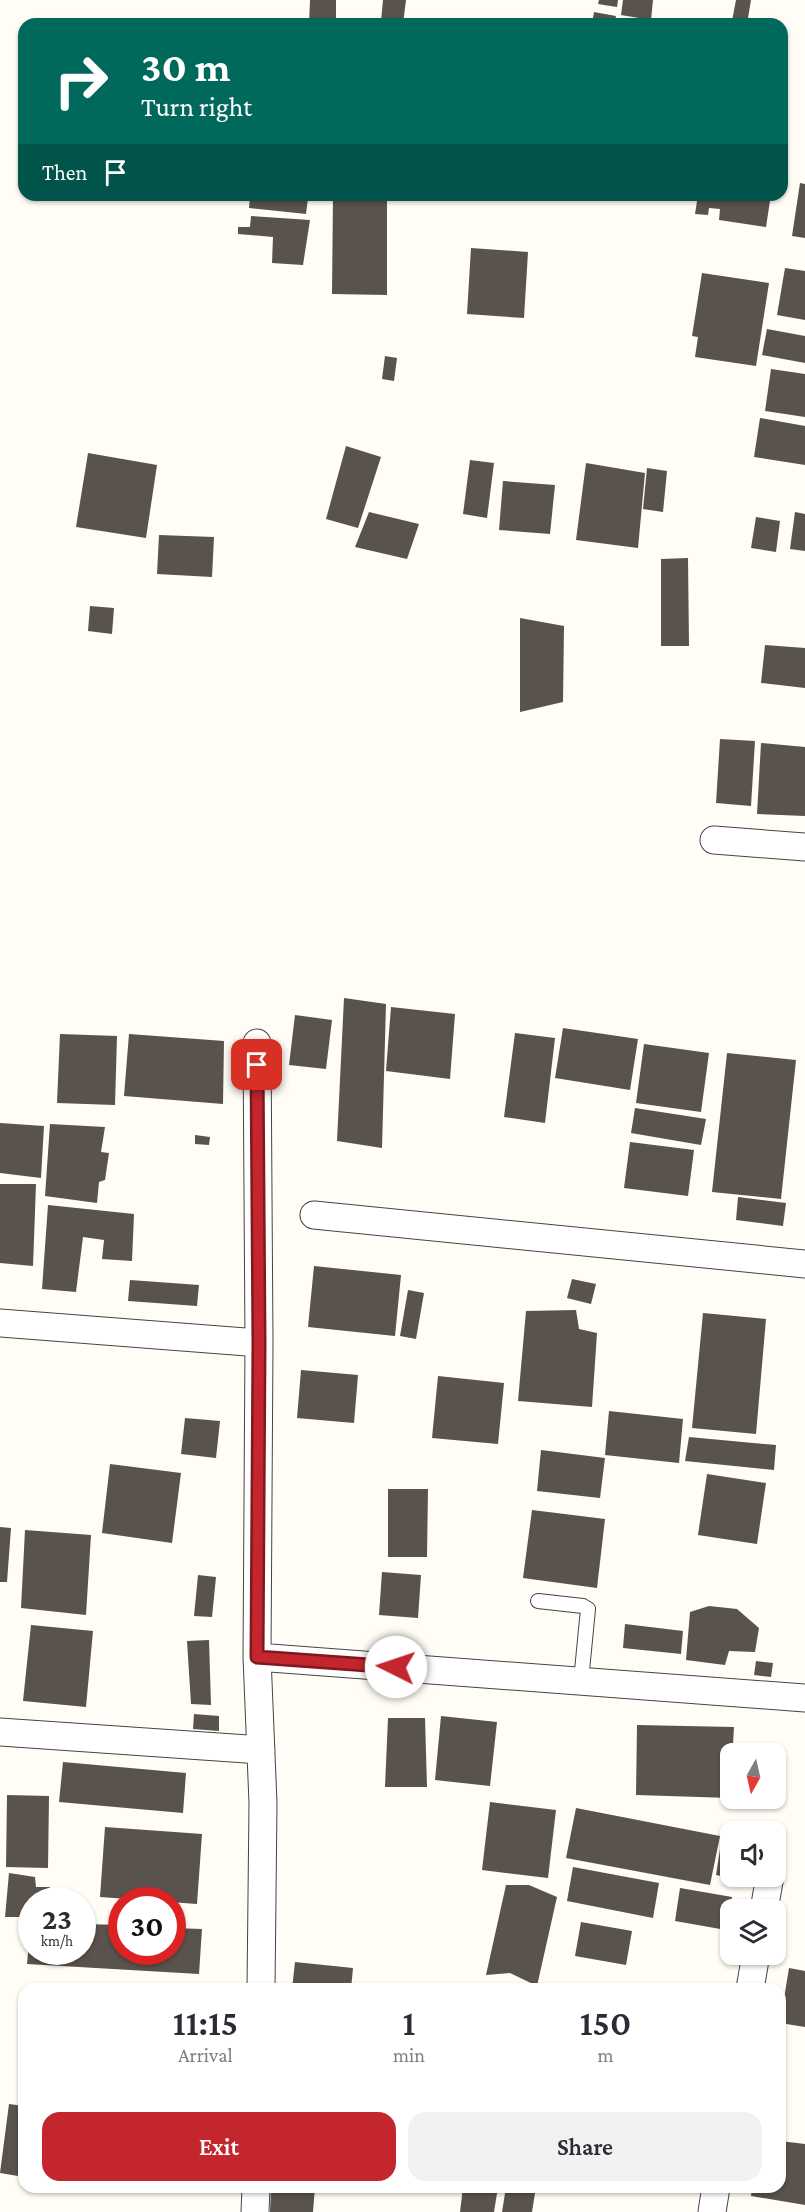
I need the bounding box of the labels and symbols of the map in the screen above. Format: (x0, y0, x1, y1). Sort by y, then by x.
pin (231, 1039, 282, 1090)
position arrow (364, 1635, 428, 1699)
north arrow (720, 1743, 786, 1809)
speed limit sign: 30 (108, 1887, 186, 1965)

